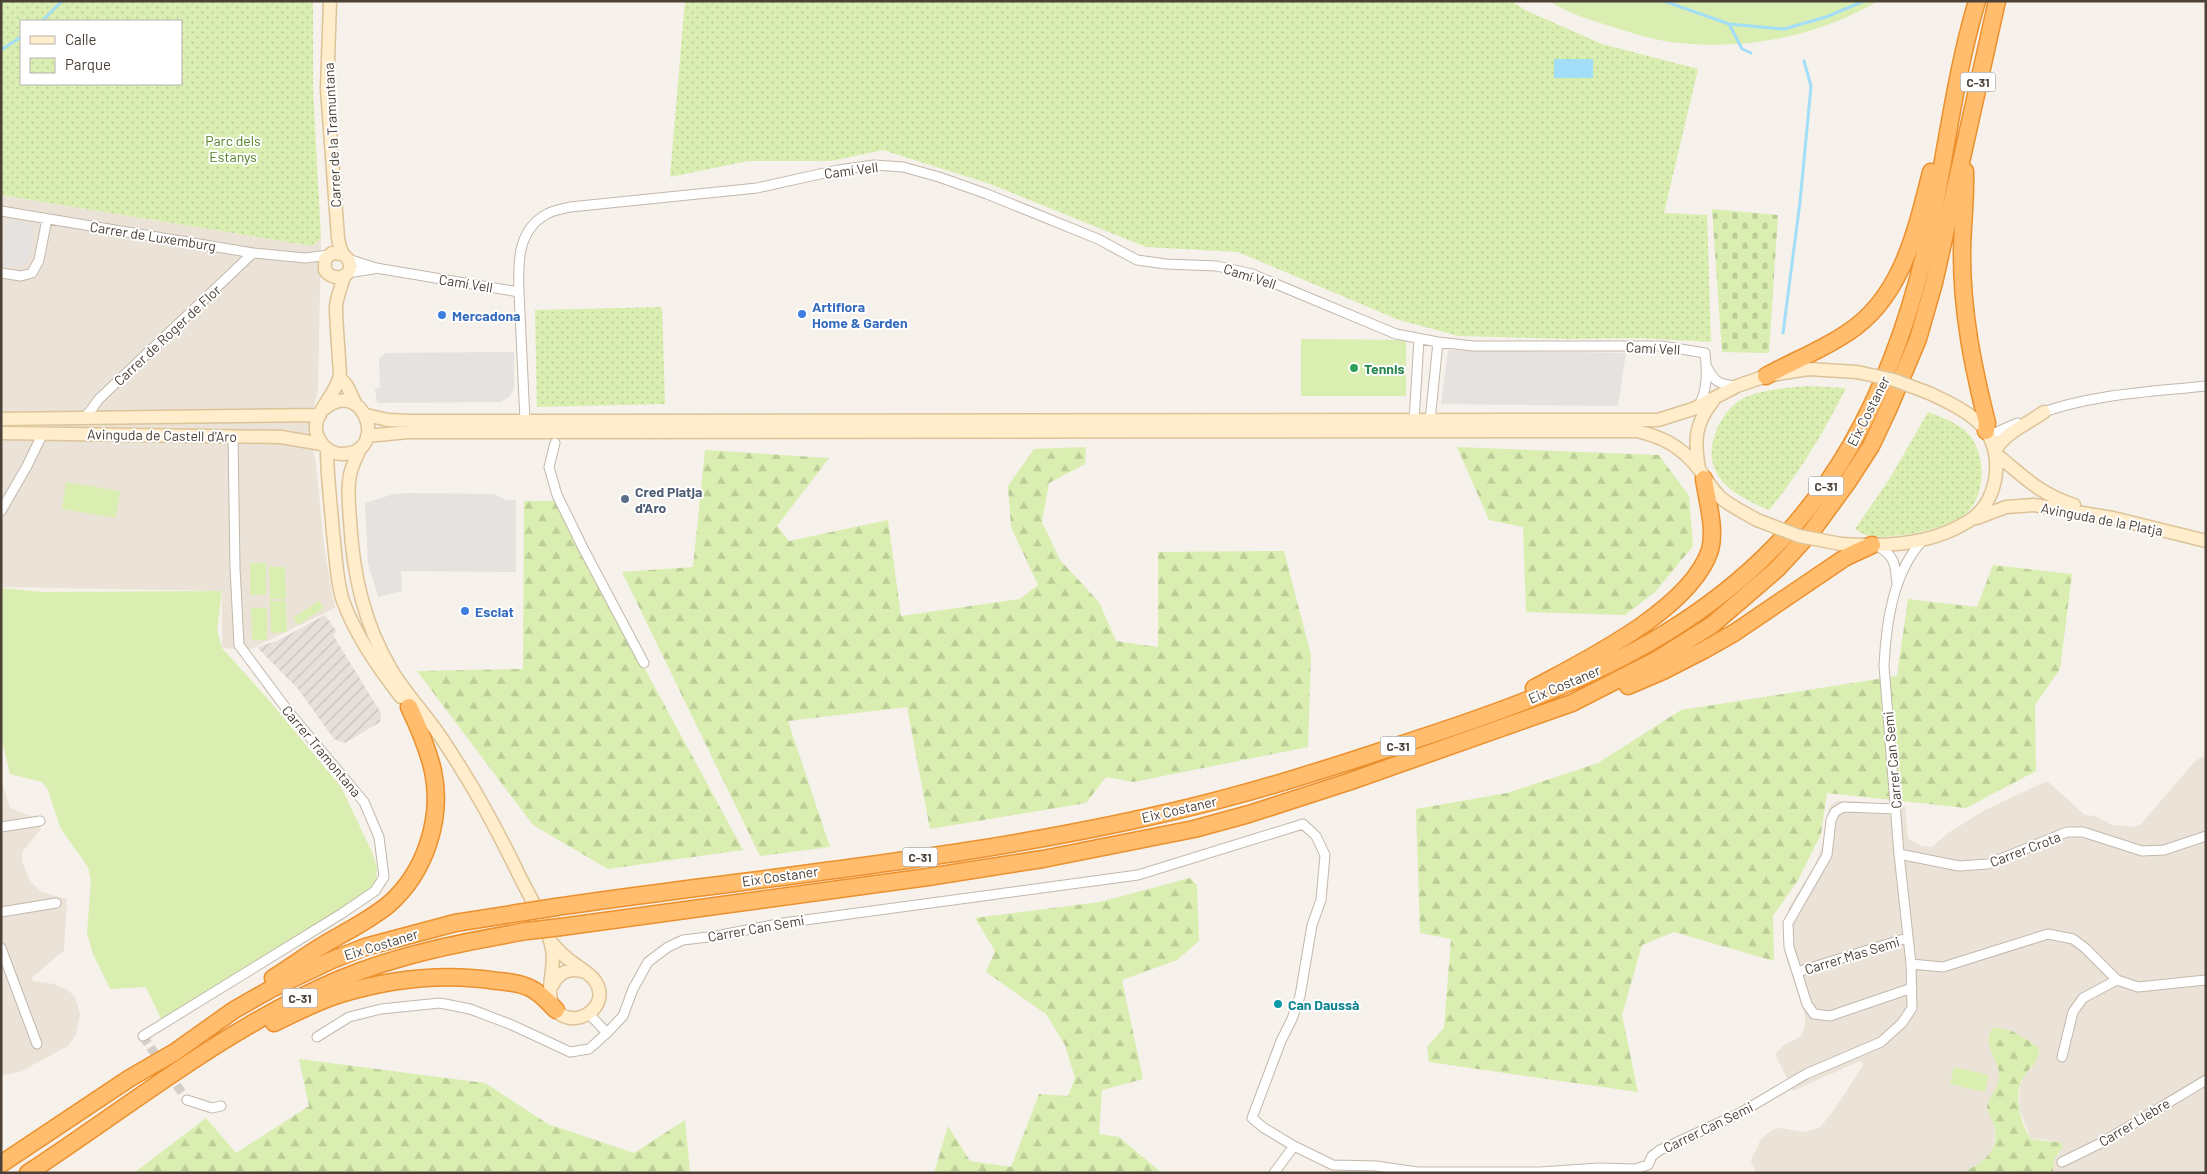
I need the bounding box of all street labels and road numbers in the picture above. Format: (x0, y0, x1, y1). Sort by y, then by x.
street label: Carrer de la Tramuntana (320, 62, 344, 208)
road number: C-31 (1960, 72, 1996, 91)
street label: Camí Vell (823, 158, 879, 182)
street label: Carrer de Luxemburg (89, 218, 217, 254)
street label: Camí Vell (1222, 260, 1278, 292)
street label: Camí Vell (438, 270, 494, 296)
street label: Carrer de Roger de Flor (110, 281, 224, 389)
street label: Camí Vell (1625, 338, 1681, 358)
street label: Eix Costaner (1843, 373, 1893, 449)
street label: Avinguda de Castell d'Aro (87, 425, 237, 445)
road number: C-31 (1808, 476, 1844, 496)
street label: Avinguda de la Platja (2040, 499, 2164, 539)
street label: Eix Costaner (1525, 661, 1603, 707)
street label: Carrer Tramontana (279, 702, 365, 800)
street label: Carrer Can Semi (1879, 711, 1905, 809)
road number: C-31 (1380, 736, 1416, 756)
street label: Eix Costaner (1140, 792, 1218, 826)
street label: Carrer Crota (1987, 828, 2063, 870)
road number: C-31 (902, 848, 938, 866)
street label: Eix Costaner (741, 862, 819, 890)
street label: Carrer Can Semi (706, 911, 806, 945)
street label: Eix Costaner (342, 925, 420, 963)
street label: Carrer Mas Semi (1802, 932, 1902, 978)
road number: C-31 (282, 988, 318, 1008)
street label: Carrer Llebre (2095, 1094, 2173, 1150)
street label: Carrer Can Semi (1660, 1098, 1756, 1156)

